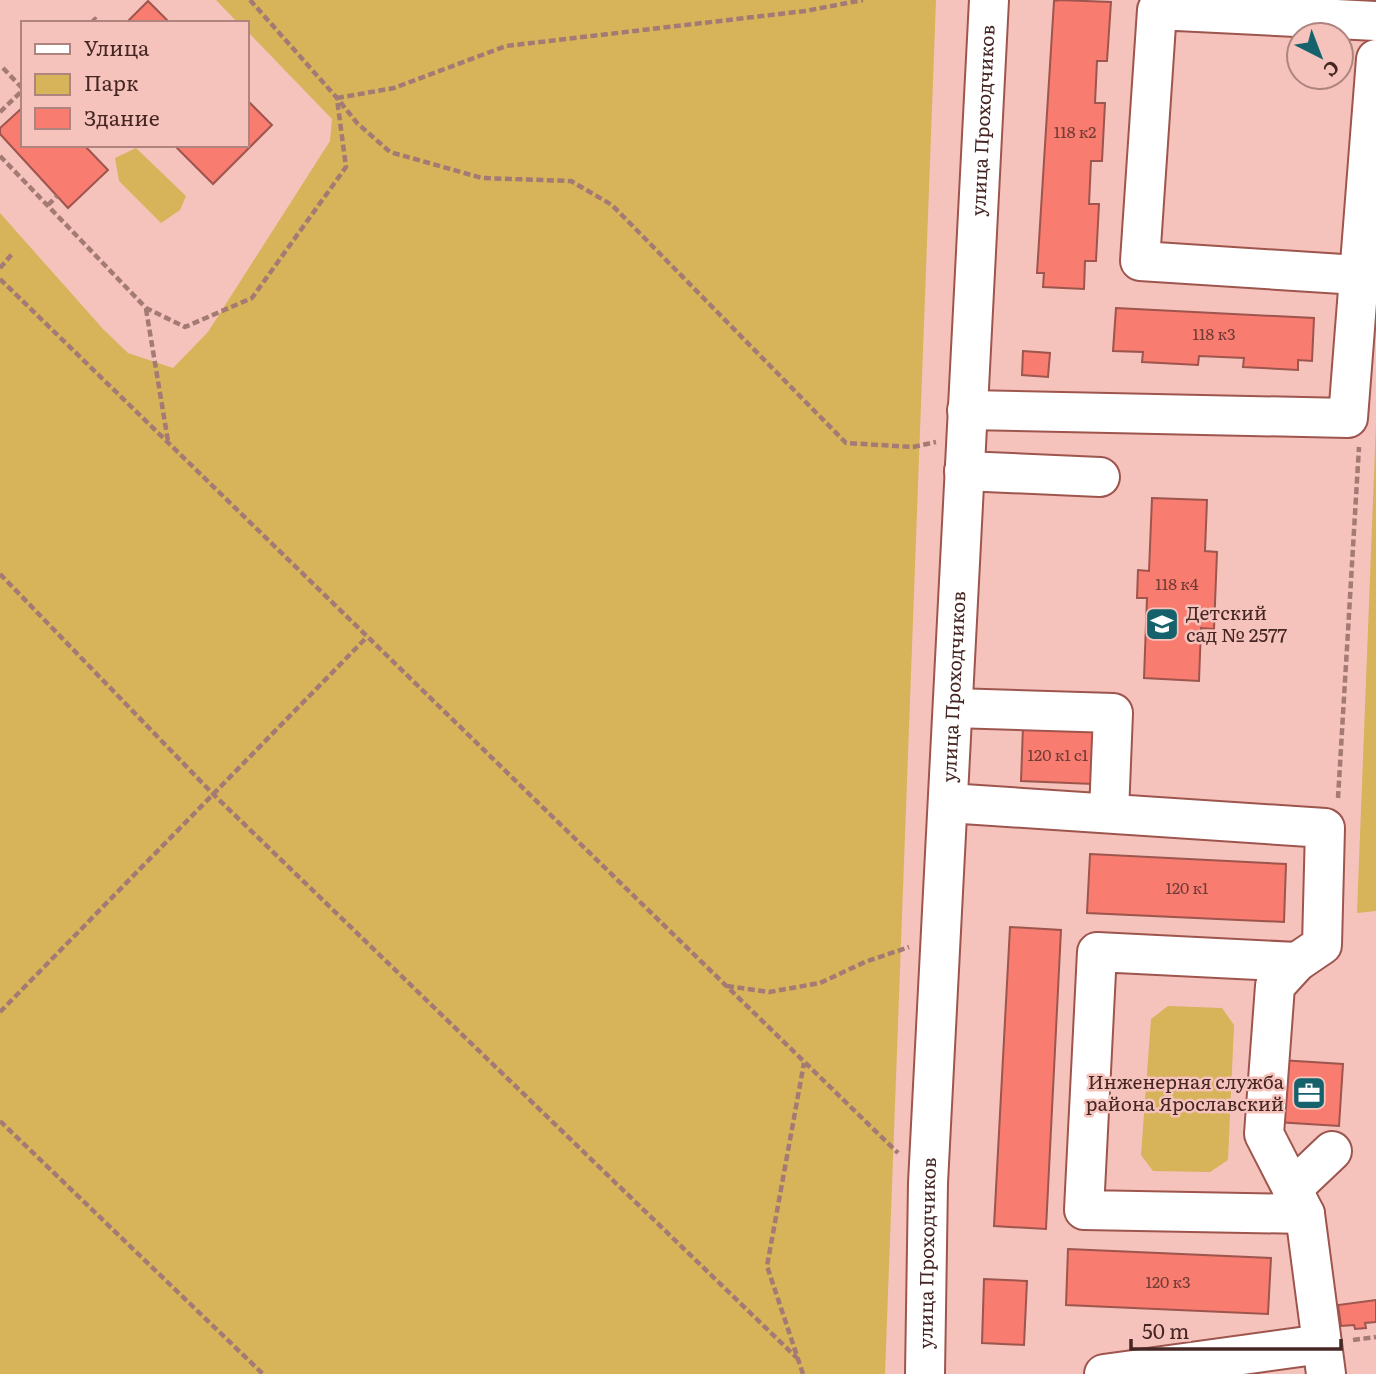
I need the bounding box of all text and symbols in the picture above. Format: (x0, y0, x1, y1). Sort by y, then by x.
legend (21, 21, 248, 147)
north arrow (1285, 21, 1355, 91)
street label: улица Проходчиков (963, 24, 1001, 217)
text: Улица (84, 31, 150, 62)
text: С (1318, 54, 1346, 84)
text: Парк (84, 66, 139, 97)
text: Здание (84, 101, 160, 132)
house number: 118 к2 (1054, 119, 1096, 143)
house number: 118 к3 (1192, 321, 1236, 345)
house number: 118 к4 (1155, 571, 1199, 595)
street label: улица Проходчиков (934, 590, 972, 783)
place label: Детский сад № 2577 (1186, 598, 1288, 648)
school or university icon: Детский сад № 2577 (1143, 605, 1181, 643)
house number: 120 к1 с1 (1028, 742, 1089, 766)
house number: 120 к1 (1165, 875, 1209, 899)
place label: Инженерная служба района Ярославский (1086, 1067, 1285, 1117)
office icon: Инженерная служба района Ярославский (1290, 1074, 1328, 1112)
street label: улица Проходчиков (910, 1157, 942, 1349)
house number: 120 к3 (1145, 1269, 1191, 1293)
scale bar (1131, 1308, 1341, 1352)
text: 50 m (1142, 1314, 1189, 1345)

